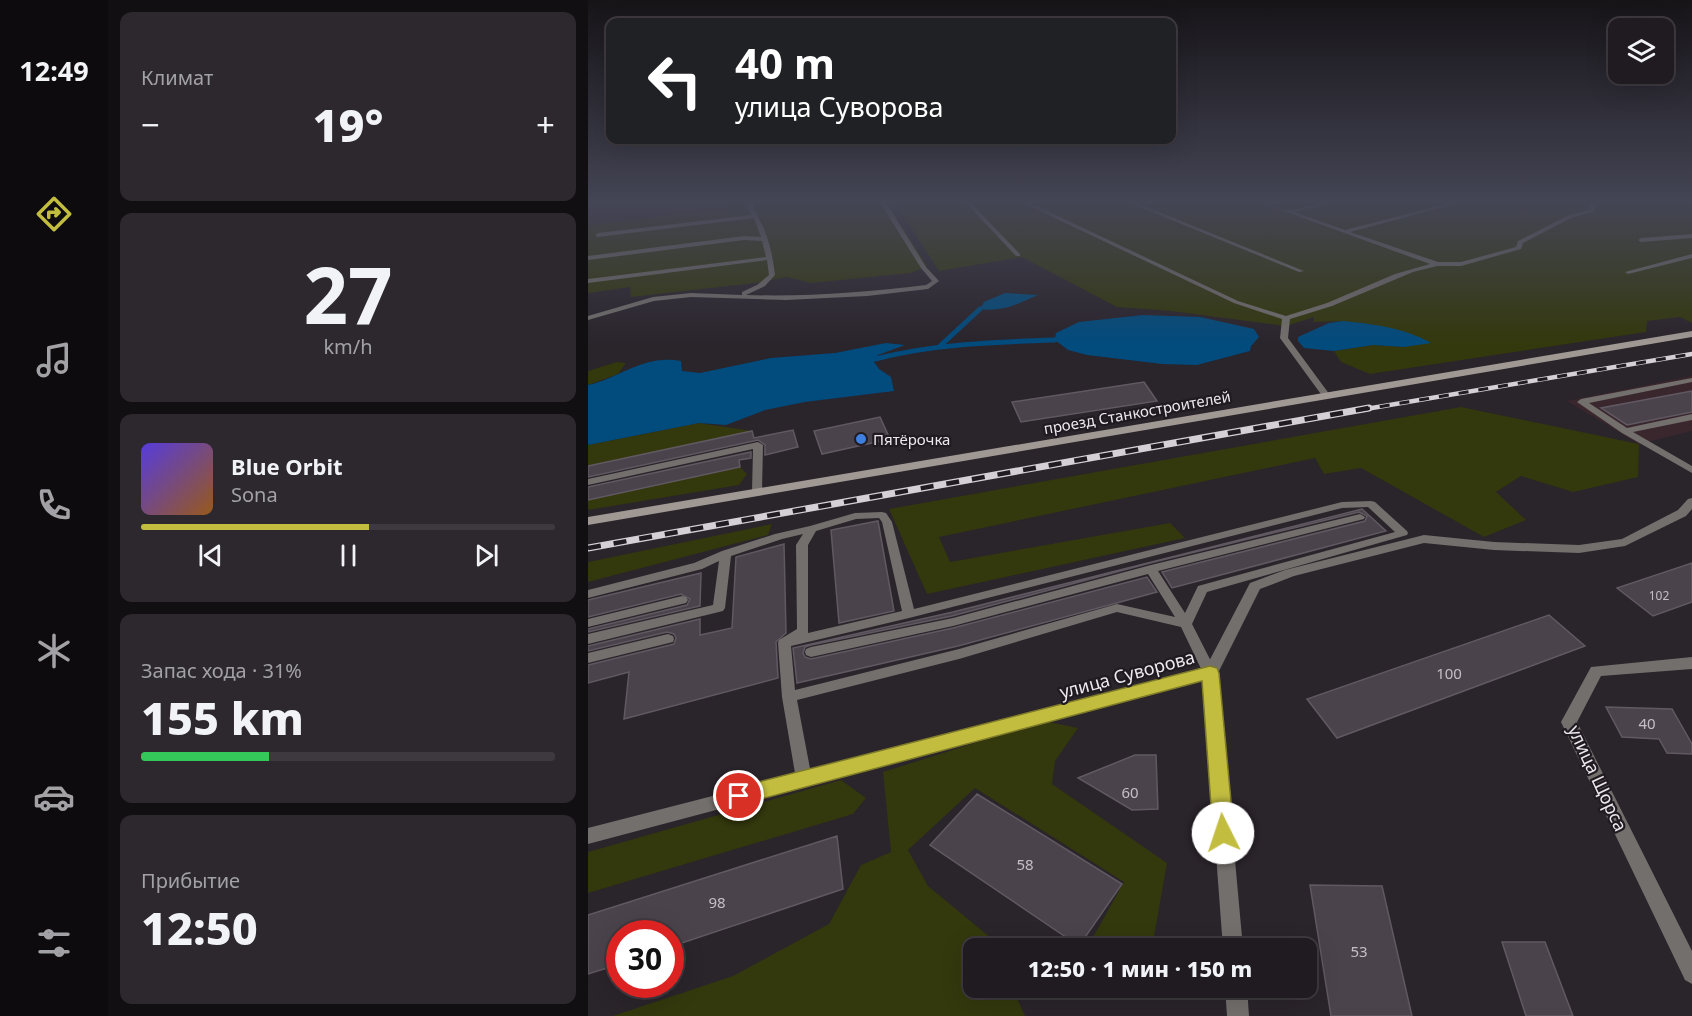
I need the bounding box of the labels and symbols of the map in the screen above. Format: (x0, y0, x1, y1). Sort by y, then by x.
street label: проезд Станкостроителей (1042, 386, 1232, 438)
place label: Пятёрочка (873, 429, 950, 449)
marker: Пятёрочка (854, 432, 868, 446)
house number: 102 (1649, 587, 1669, 604)
street label: улица Суворова (1057, 644, 1197, 704)
house number: 100 (1436, 663, 1462, 683)
house number: 40 (1638, 713, 1656, 733)
street label: улица Щорса (1563, 721, 1633, 835)
pin (713, 770, 764, 821)
house number: 60 (1121, 782, 1139, 802)
position arrow (1191, 801, 1255, 865)
house number: 58 (1016, 854, 1034, 874)
house number: 98 (708, 892, 726, 912)
speed limit sign: 30 (606, 920, 684, 998)
house number: 53 (1350, 941, 1368, 961)

